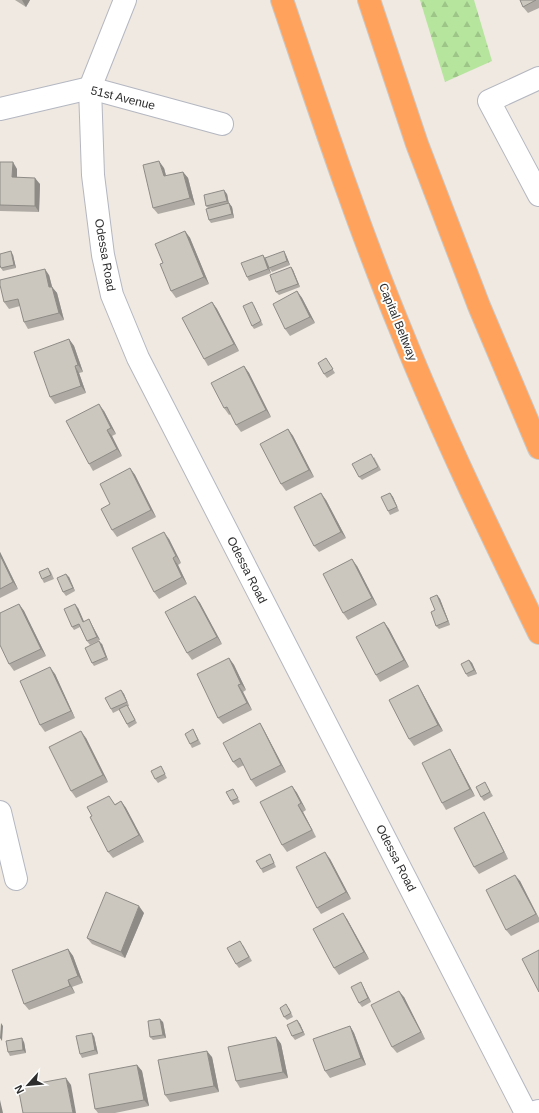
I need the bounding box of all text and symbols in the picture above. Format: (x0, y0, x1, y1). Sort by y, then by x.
street label: 51st Avenue (89, 83, 157, 113)
street label: Odessa Road (92, 218, 118, 292)
street label: Capital Beltway (376, 281, 420, 363)
street label: Odessa Road (224, 534, 270, 606)
street label: Odessa Road (373, 822, 419, 894)
north arrow (8, 1065, 48, 1105)
text: N (12, 1083, 26, 1096)

